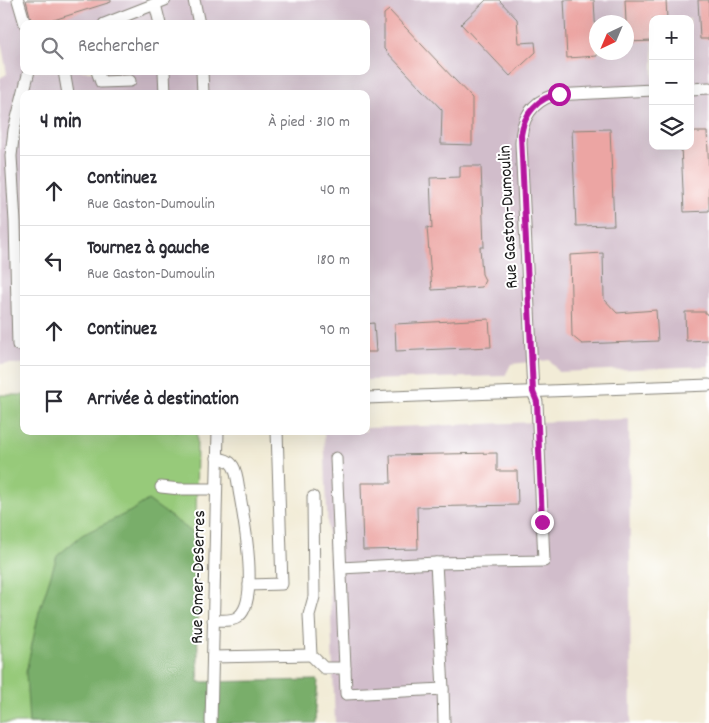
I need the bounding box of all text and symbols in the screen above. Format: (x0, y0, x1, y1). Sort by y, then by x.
north arrow (589, 15, 634, 60)
map controls (649, 15, 694, 150)
button: + (649, 15, 694, 60)
search box (20, 20, 370, 75)
icon: search (38, 34, 66, 62)
text: Rechercher (78, 34, 159, 61)
button: − (649, 60, 694, 105)
route start (548, 83, 571, 106)
button: layers (649, 105, 694, 150)
text: 4 min (40, 108, 82, 138)
text: À pied · 310 m (268, 111, 350, 134)
street label: Rue Gaston-Dumoulin (493, 144, 526, 289)
text: Continuez (87, 166, 157, 193)
icon: ahead (40, 177, 68, 205)
text: 40 m (320, 179, 350, 202)
text: Rue Gaston-Dumoulin (87, 193, 215, 216)
text: Tournez à gauche (87, 236, 209, 263)
icon: left (40, 247, 68, 275)
text: 180 m (317, 249, 350, 272)
text: Rue Gaston-Dumoulin (87, 263, 215, 286)
icon: ahead (40, 317, 68, 345)
text: Continuez (87, 317, 157, 344)
text: 90 m (319, 319, 350, 342)
icon: arrive (40, 387, 68, 415)
text: Arrivée à destination (87, 387, 239, 414)
street label: Rue Omer-DeSerres (186, 510, 213, 644)
route end (531, 511, 554, 534)

